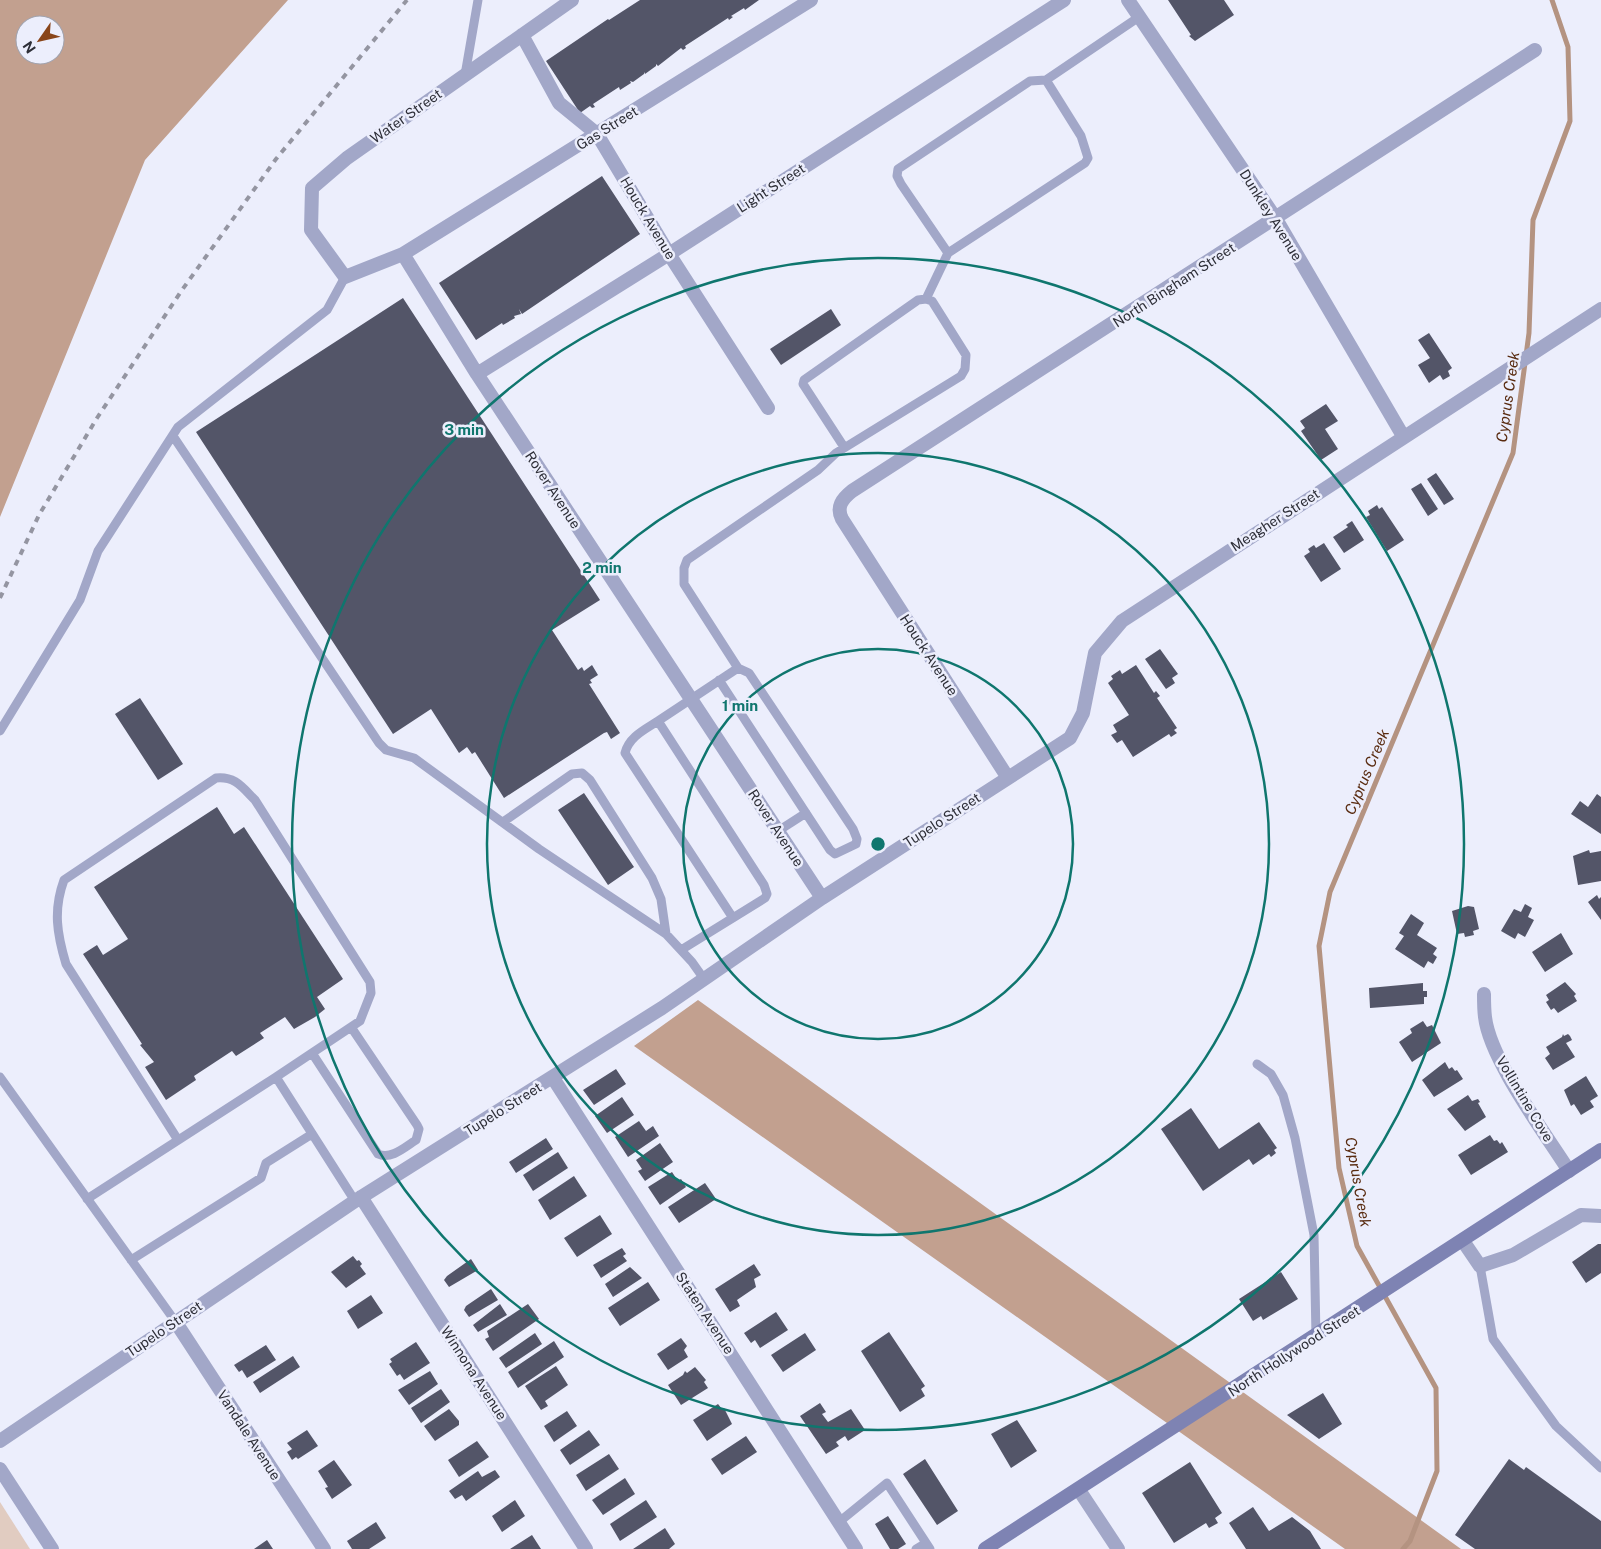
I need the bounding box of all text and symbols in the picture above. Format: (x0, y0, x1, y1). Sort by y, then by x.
north arrow (15, 15, 65, 65)
text: N (20, 38, 39, 56)
street label: Water Street (367, 86, 445, 146)
street label: Gas Street (573, 103, 641, 153)
street label: Light Street (734, 160, 808, 216)
street label: Dunkley Avenue (1237, 166, 1306, 264)
street label: Houck Avenue (617, 174, 679, 262)
street label: North Bingham Street (1110, 239, 1238, 331)
water label: Cyprus Creek (1493, 350, 1522, 443)
text: 3 min (444, 421, 484, 438)
street label: Rover Avenue (522, 448, 584, 532)
street label: Meagher Street (1228, 485, 1322, 555)
text: 2 min (582, 559, 622, 576)
street label: Houck Avenue (897, 611, 961, 699)
text: 1 min (722, 697, 758, 714)
water label: Cyprus Creek (1341, 726, 1393, 817)
street label: Rover Avenue (745, 786, 807, 870)
street label: Tupelo Street (901, 789, 983, 851)
centre of rings (869, 835, 887, 853)
street label: Vollintine Cove (1493, 1053, 1557, 1145)
street label: Tupelo Street (461, 1079, 545, 1139)
water label: Cyprus Creek (1342, 1135, 1375, 1229)
street label: Staten Avenue (673, 1269, 738, 1357)
street label: Tupelo Street (123, 1298, 205, 1360)
street label: North Hollywood Street (1225, 1302, 1363, 1400)
street label: Winnona Avenue (438, 1323, 510, 1423)
street label: Vandale Avenue (214, 1387, 284, 1483)

